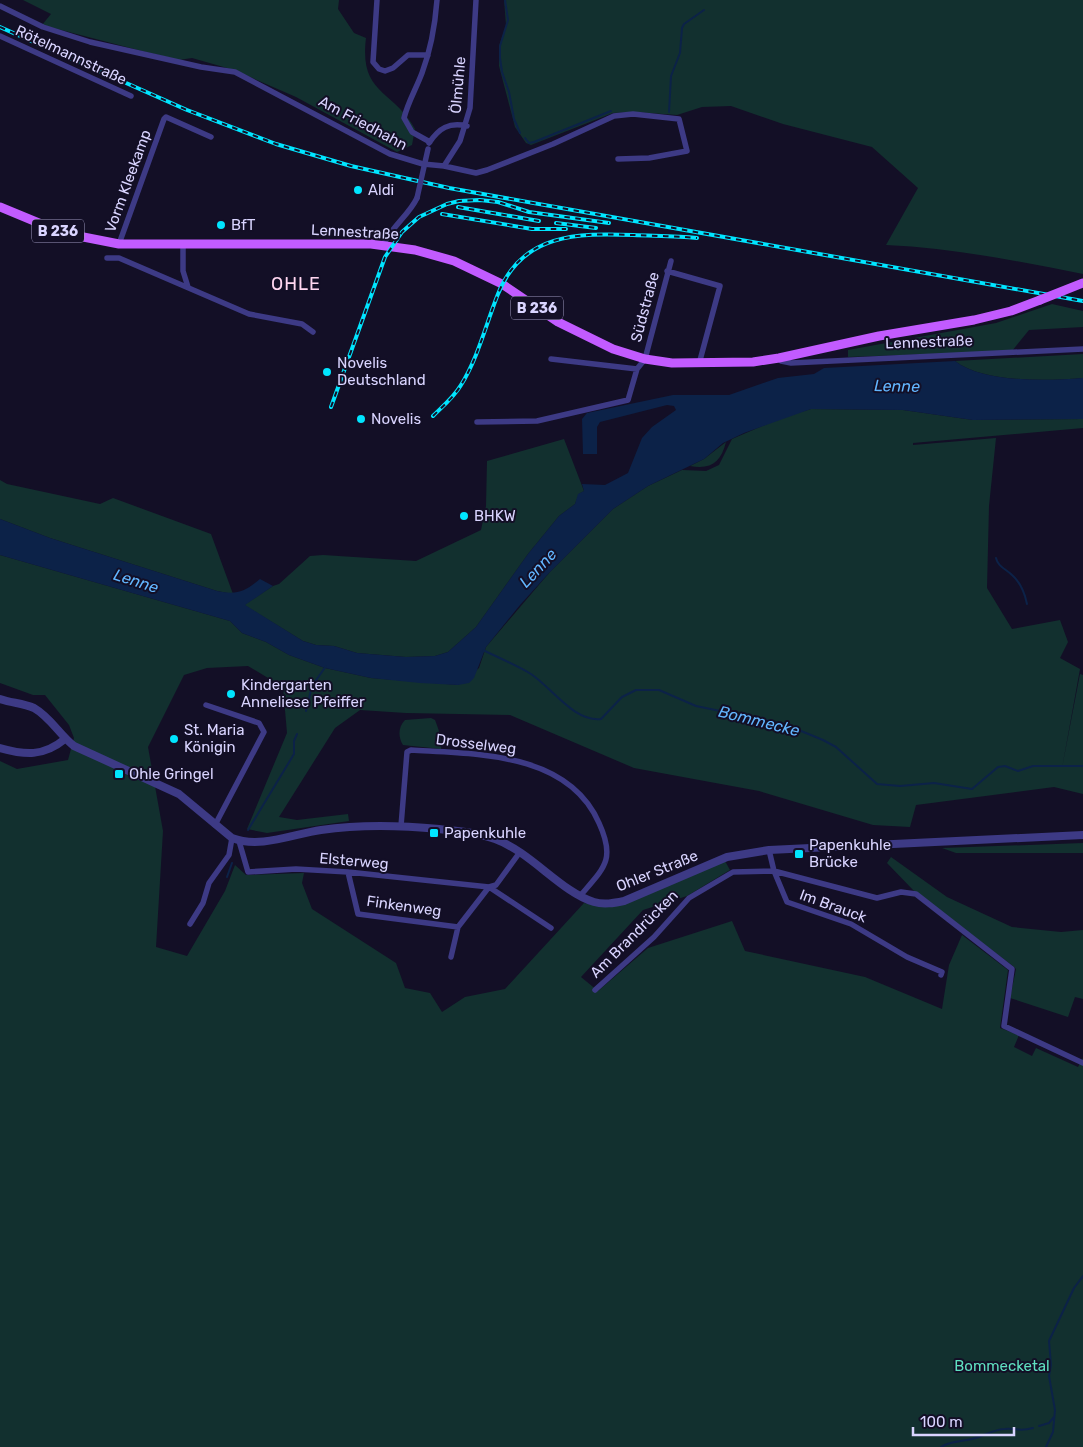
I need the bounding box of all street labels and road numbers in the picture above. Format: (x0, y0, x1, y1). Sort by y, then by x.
street label: Rötelmannstraße (13, 21, 129, 89)
street label: Ölmühle (447, 56, 469, 114)
street label: Am Friedhahn (316, 92, 410, 154)
street label: Vorm Kleekamp (101, 127, 155, 235)
road number: B 236 (32, 220, 84, 242)
street label: Lennestraße (311, 221, 399, 243)
street label: Südstraße (627, 270, 663, 344)
road number: B 236 (511, 296, 563, 320)
street label: Lennestraße (885, 331, 973, 353)
street label: Drosselweg (435, 730, 517, 758)
street label: Ohler Straße (613, 846, 701, 896)
street label: Elsterweg (319, 849, 389, 873)
street label: Am Brandrücken (586, 886, 682, 982)
street label: Im Brauck (797, 886, 869, 927)
street label: Finkenweg (365, 892, 443, 920)

